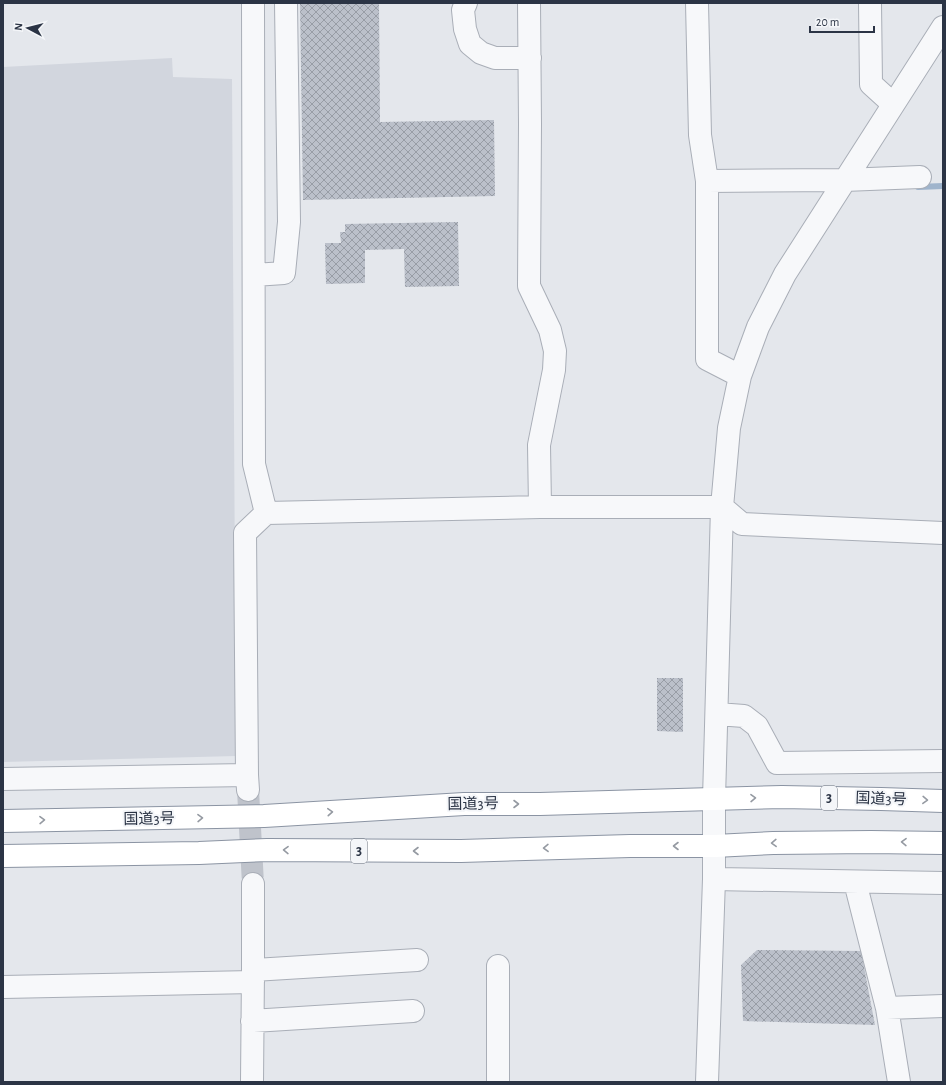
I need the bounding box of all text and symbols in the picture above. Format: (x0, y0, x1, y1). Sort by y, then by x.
north arrow (8, 8, 48, 48)
scale bar (810, 8, 874, 34)
text: 20 m (816, 16, 839, 28)
text: N (13, 22, 24, 31)
road number: 3 (821, 786, 837, 810)
street label: 国道3号 (855, 790, 907, 807)
one-way arrow (750, 794, 756, 802)
street label: 国道3号 (447, 795, 499, 812)
one-way arrow (922, 796, 928, 805)
one-way arrow (513, 800, 519, 808)
one-way arrow (327, 807, 333, 816)
street label: 国道3号 (123, 810, 175, 827)
one-way arrow (197, 814, 203, 822)
one-way arrow (39, 816, 45, 824)
one-way arrow (901, 838, 907, 846)
road number: 3 (351, 839, 367, 863)
one-way arrow (771, 839, 777, 848)
one-way arrow (673, 842, 679, 850)
one-way arrow (543, 844, 549, 853)
one-way arrow (283, 846, 289, 855)
one-way arrow (413, 847, 419, 855)

